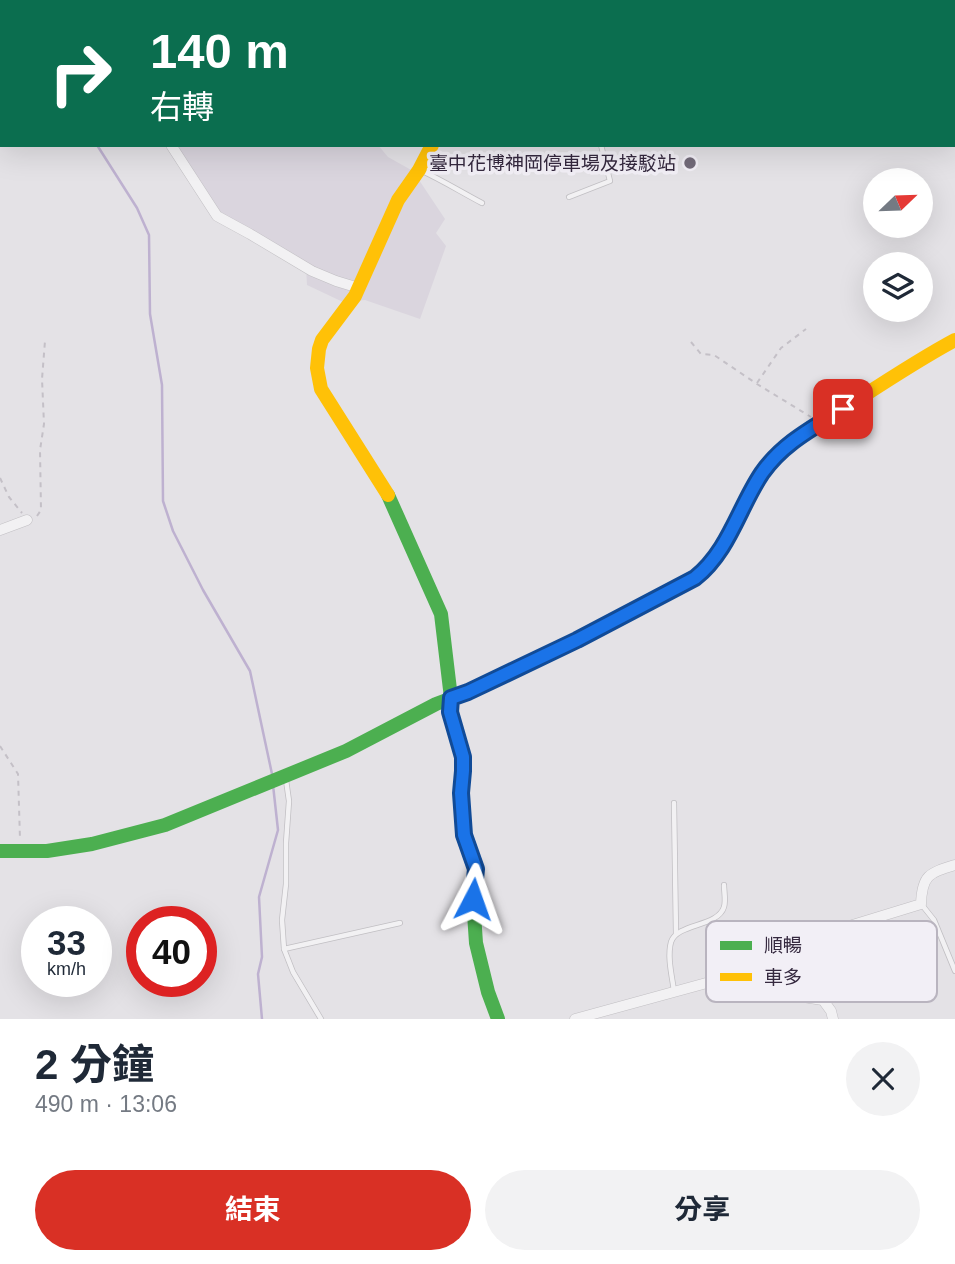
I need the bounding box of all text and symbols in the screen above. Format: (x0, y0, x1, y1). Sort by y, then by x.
text: 140 m (150, 24, 289, 78)
icon: right (35, 28, 126, 119)
text: 右轉 (150, 89, 214, 125)
place label: 臺中花博神岡停車場及接駁站 (429, 153, 676, 174)
marker: 臺中花博神岡停車場及接駁站 (682, 155, 698, 171)
north arrow (863, 168, 933, 238)
map controls (863, 168, 933, 322)
button: layers (863, 252, 933, 322)
pin (813, 379, 873, 439)
icon: arrive (824, 390, 862, 428)
position arrow (436, 862, 510, 936)
speed limit sign: 40 (126, 906, 217, 997)
legend (706, 921, 937, 1002)
text: 33 (47, 923, 86, 962)
text: 順暢 (764, 935, 802, 956)
text: km/h (47, 959, 86, 979)
text: 車多 (764, 967, 802, 988)
text: 2 分鐘 (35, 1041, 154, 1088)
button: close (846, 1042, 920, 1116)
text: 490 m · 13:06 (35, 1091, 177, 1117)
button: 結束 (35, 1170, 471, 1250)
button: 分享 (485, 1170, 920, 1250)

